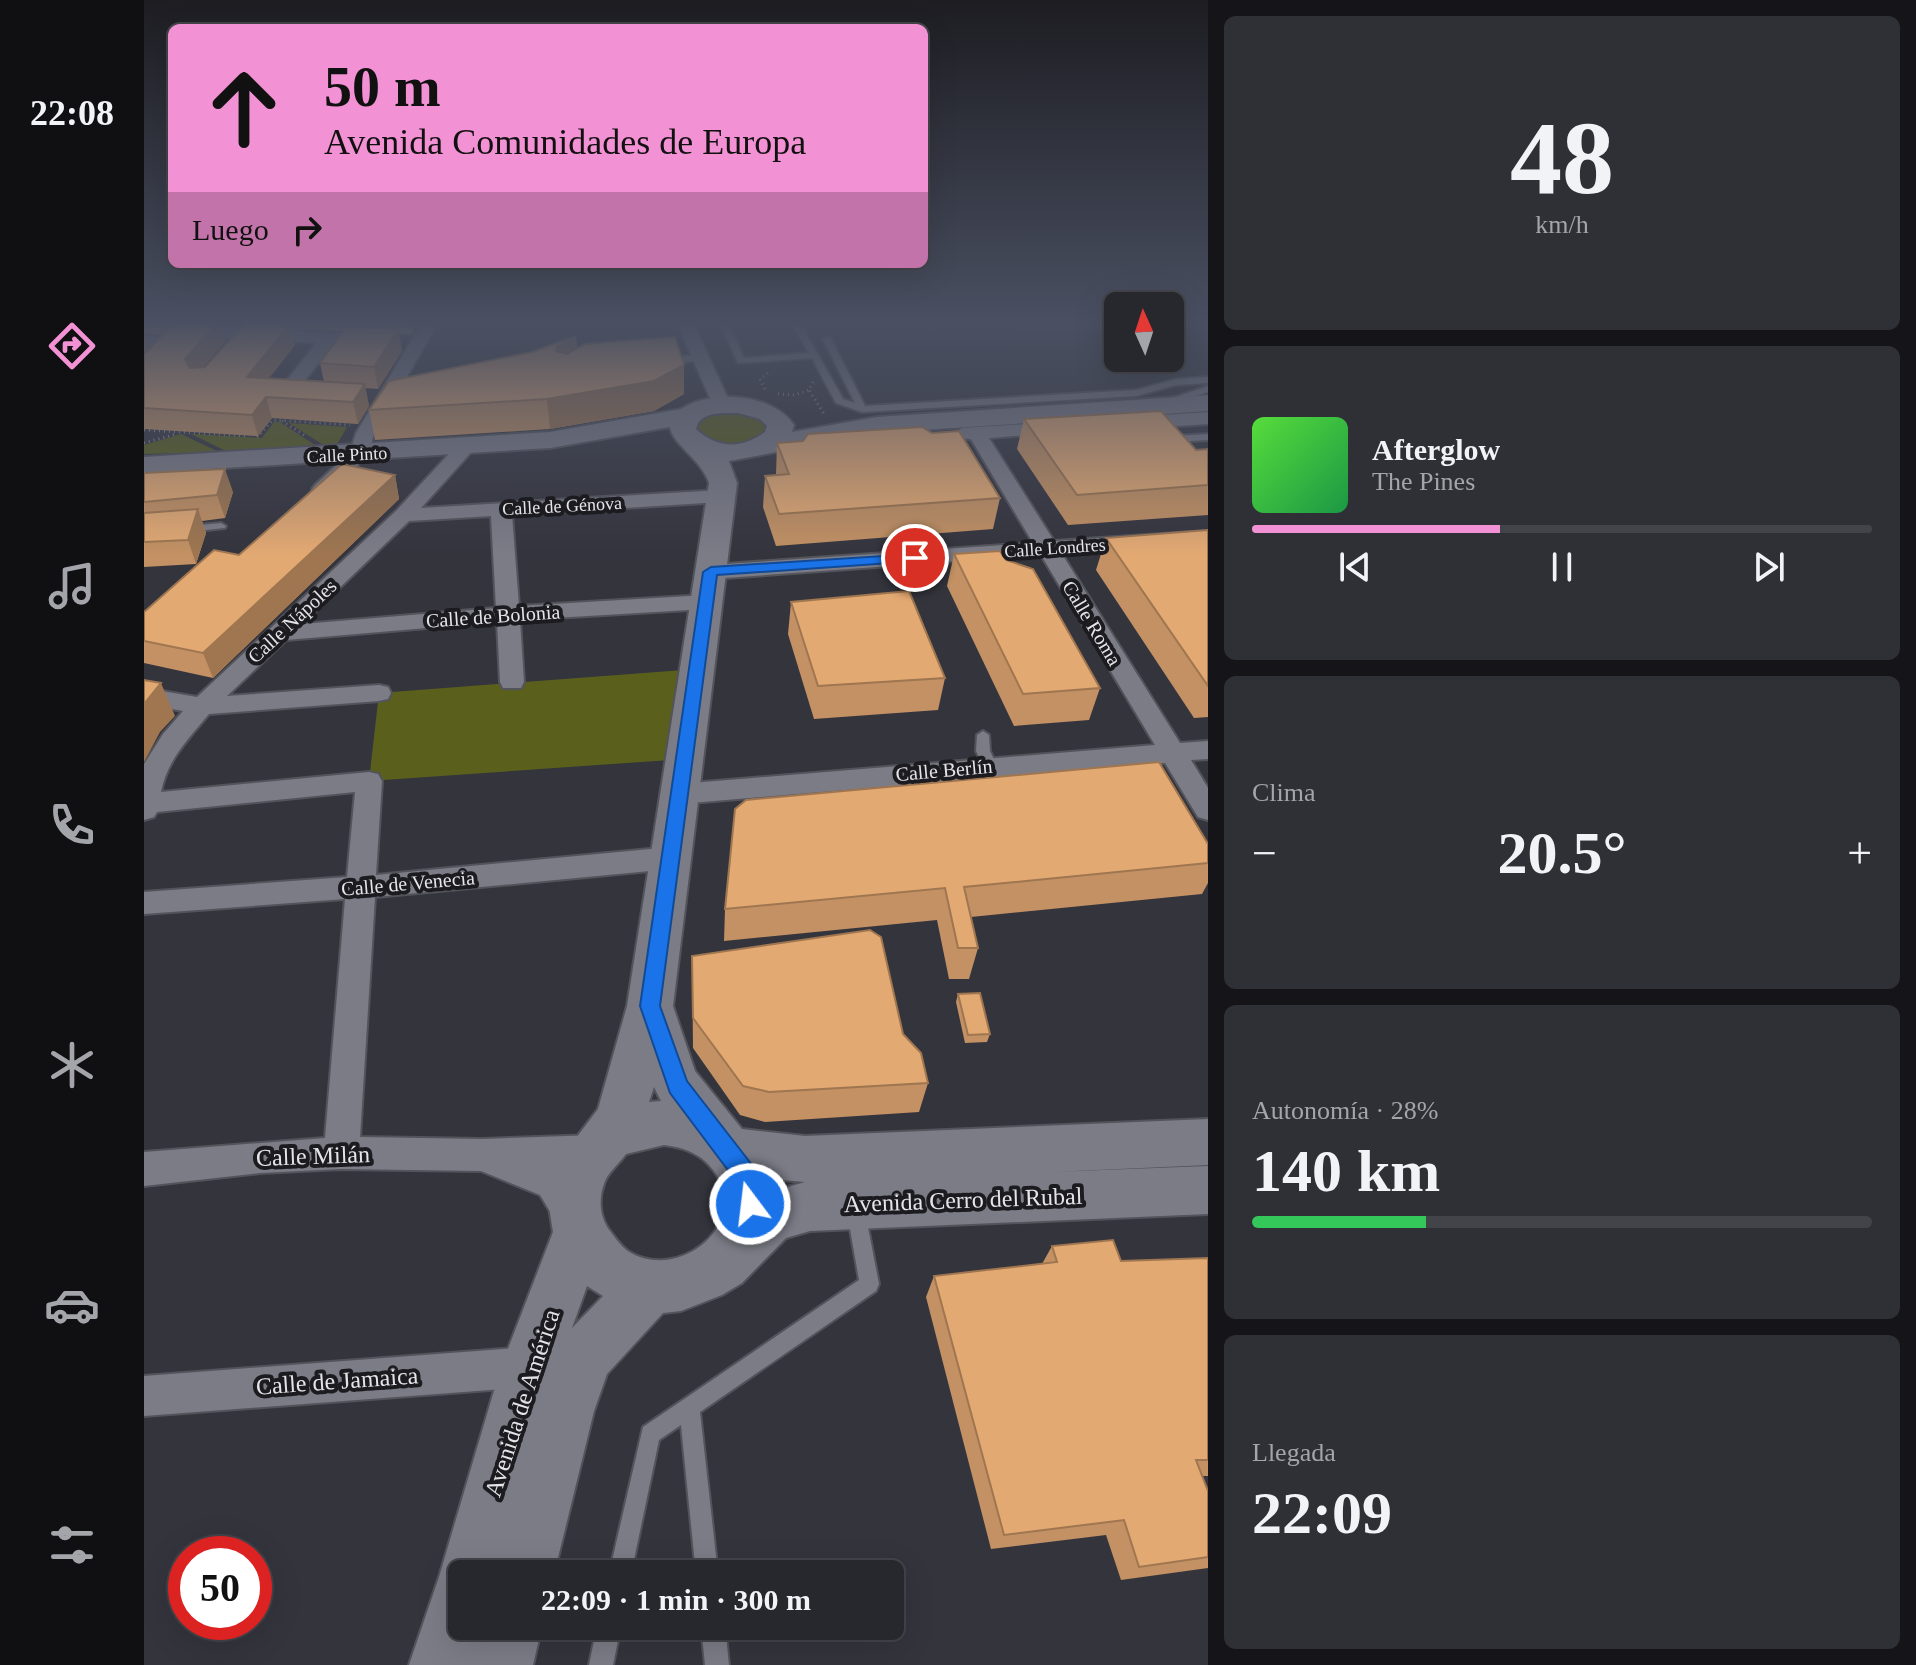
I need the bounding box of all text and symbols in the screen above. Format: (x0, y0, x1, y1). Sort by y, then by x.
icon: ahead (192, 56, 296, 160)
text: 50 m (324, 56, 441, 118)
text: 22:08 (30, 93, 114, 133)
text: 48 (1510, 100, 1614, 215)
text: Avenida Comunidades de Europa (324, 122, 806, 162)
icon: right (285, 208, 329, 252)
text: km/h (1535, 210, 1589, 239)
text: Luego (192, 213, 269, 246)
north arrow (1104, 292, 1184, 372)
map controls (1104, 292, 1184, 372)
icon: directions (44, 318, 100, 374)
text: Afterglow (1372, 433, 1500, 466)
street label: Calle Pinto (306, 443, 388, 467)
text: The Pines (1372, 467, 1475, 496)
street label: Calle de Génova (502, 493, 622, 519)
pin (881, 524, 949, 592)
street label: Calle Londres (1004, 534, 1106, 562)
icon: arrive (893, 536, 937, 580)
icon: previous (1333, 545, 1377, 589)
icon: pause (1540, 545, 1584, 589)
icon: next (1747, 545, 1791, 589)
icon: music (44, 558, 100, 614)
street label: Calle Nápoles (243, 574, 342, 668)
street label: Calle Roma (1058, 577, 1126, 669)
street label: Calle de Bolonia (425, 600, 561, 632)
street label: Calle Berlín (895, 755, 993, 785)
text: Clima (1252, 778, 1316, 807)
icon: phone (44, 797, 100, 853)
text: 20.5° (1498, 820, 1627, 886)
text: − (1252, 829, 1277, 878)
text: + (1847, 829, 1872, 878)
street label: Calle de Venecia (340, 866, 476, 900)
icon: climate (44, 1037, 100, 1093)
text: Autonomía · 28% (1252, 1096, 1438, 1125)
text: 140 km (1252, 1138, 1440, 1204)
street label: Calle Milán (256, 1141, 370, 1171)
position arrow (708, 1162, 792, 1246)
street label: Avenida Cerro del Rubal (843, 1183, 1083, 1217)
icon: car (44, 1277, 100, 1333)
street label: Avenida de América (479, 1306, 565, 1500)
street label: Calle de Jamaica (255, 1362, 419, 1400)
text: Llegada (1252, 1438, 1336, 1467)
text: 22:09 (1252, 1480, 1392, 1546)
icon: filters (44, 1517, 100, 1573)
speed limit sign: 50 (168, 1536, 272, 1640)
text: 22:09 · 1 min · 300 m (541, 1583, 811, 1616)

